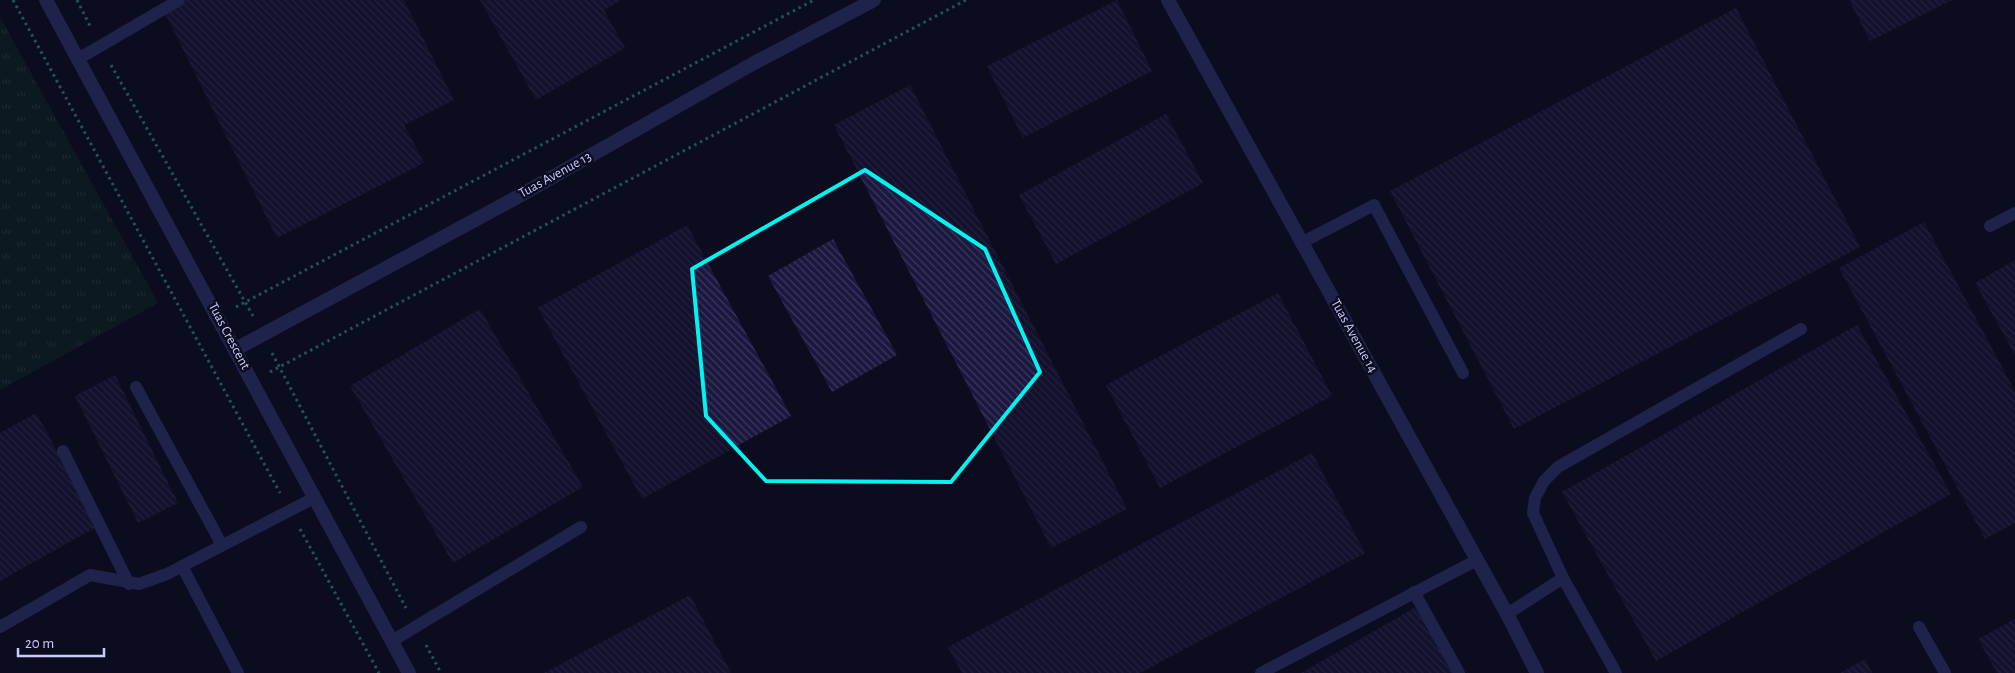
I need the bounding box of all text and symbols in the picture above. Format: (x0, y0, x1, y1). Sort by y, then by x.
street label: Tuas Avenue 13 (516, 149, 594, 201)
street label: Tuas Avenue 14 (1328, 297, 1380, 375)
street label: Tuas Crescent (206, 300, 253, 372)
scale bar (18, 626, 104, 658)
text: 20 m (25, 636, 54, 651)

